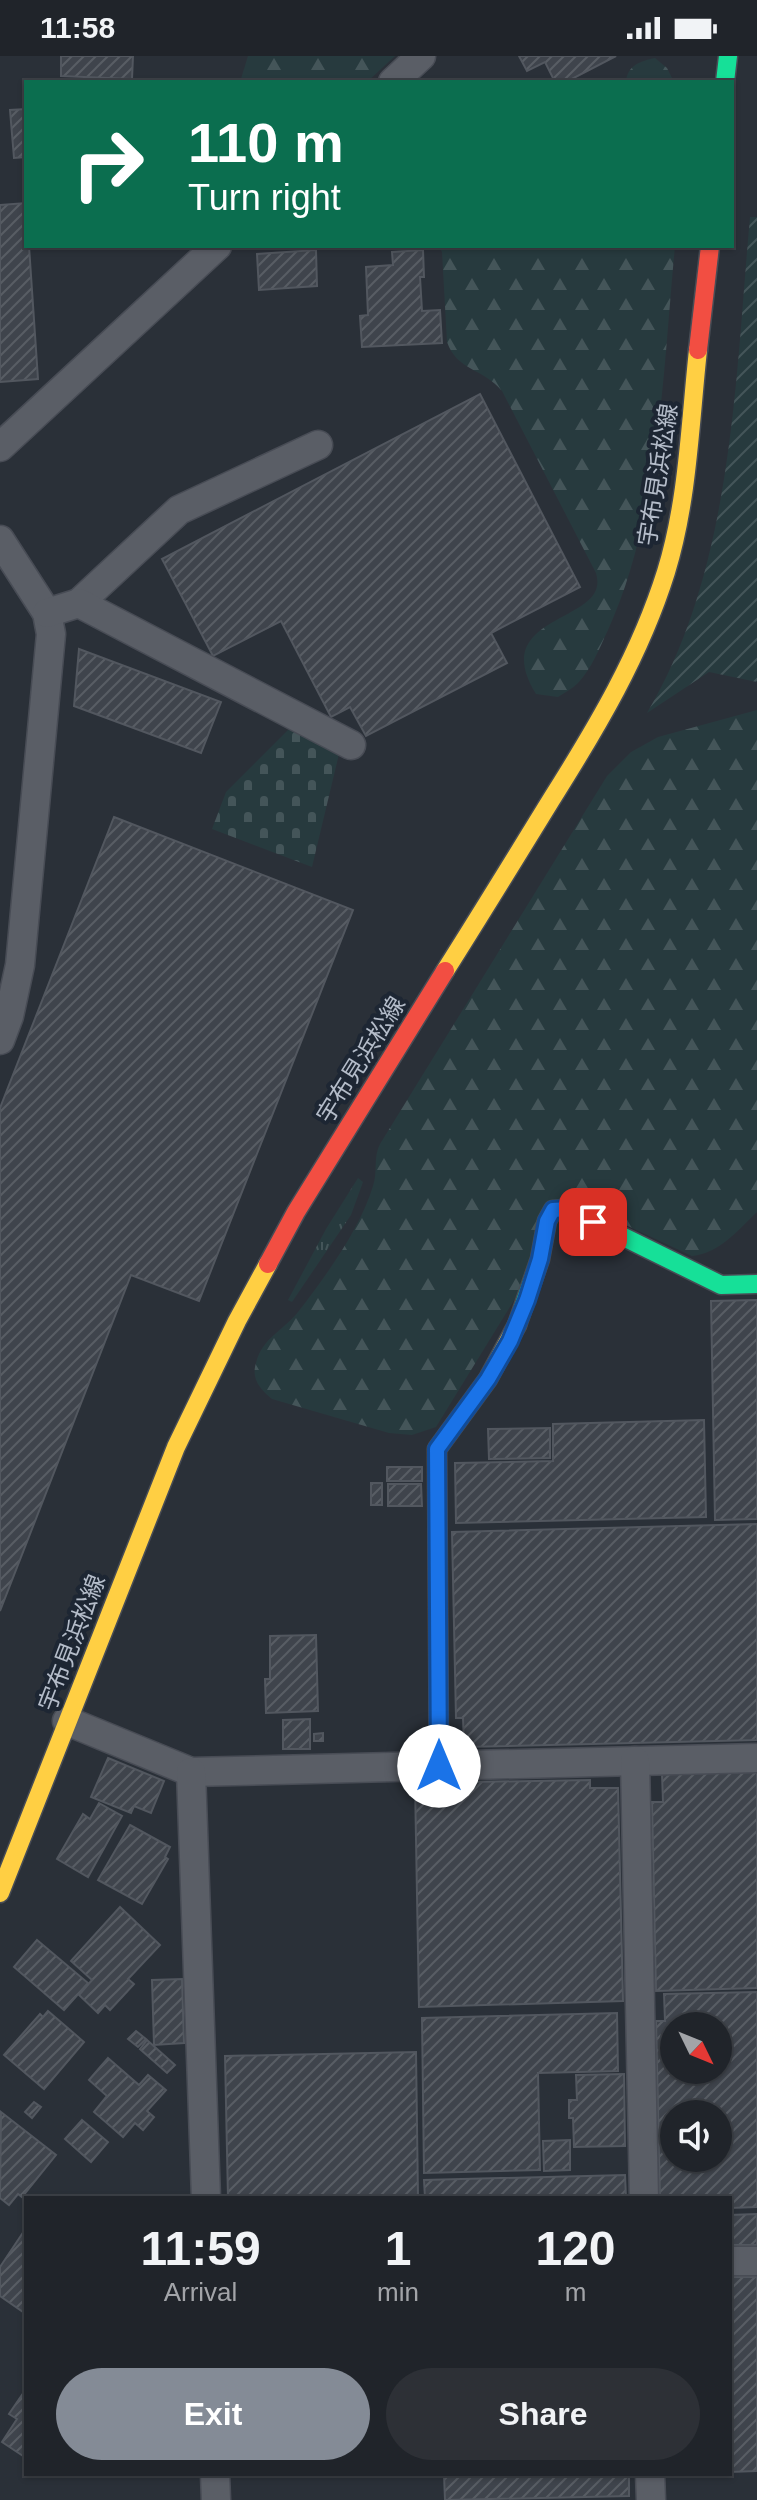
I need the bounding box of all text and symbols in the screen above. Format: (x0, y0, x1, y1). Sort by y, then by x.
text: 11:58 (40, 11, 115, 44)
text: 110 m (188, 111, 344, 174)
icon: right (56, 112, 160, 216)
text: Turn right (188, 177, 341, 218)
street label: 宇布見浜松線 (633, 402, 682, 548)
street label: 宇布見浜松線 (311, 992, 410, 1128)
pin (559, 1188, 627, 1256)
icon: arrive (571, 1200, 615, 1244)
street label: 宇布見浜松線 (33, 1571, 110, 1715)
position arrow (397, 1724, 481, 1808)
north arrow (660, 2012, 732, 2084)
map controls (660, 2012, 732, 2172)
button: sound (660, 2100, 732, 2172)
text: 11:59 (140, 2222, 261, 2275)
text: 1 (385, 2222, 411, 2275)
text: 120 (535, 2222, 616, 2275)
text: Arrival (164, 2277, 237, 2307)
text: min (377, 2277, 419, 2307)
text: m (565, 2277, 586, 2307)
button: Exit (56, 2368, 370, 2460)
button: Share (386, 2368, 700, 2460)

